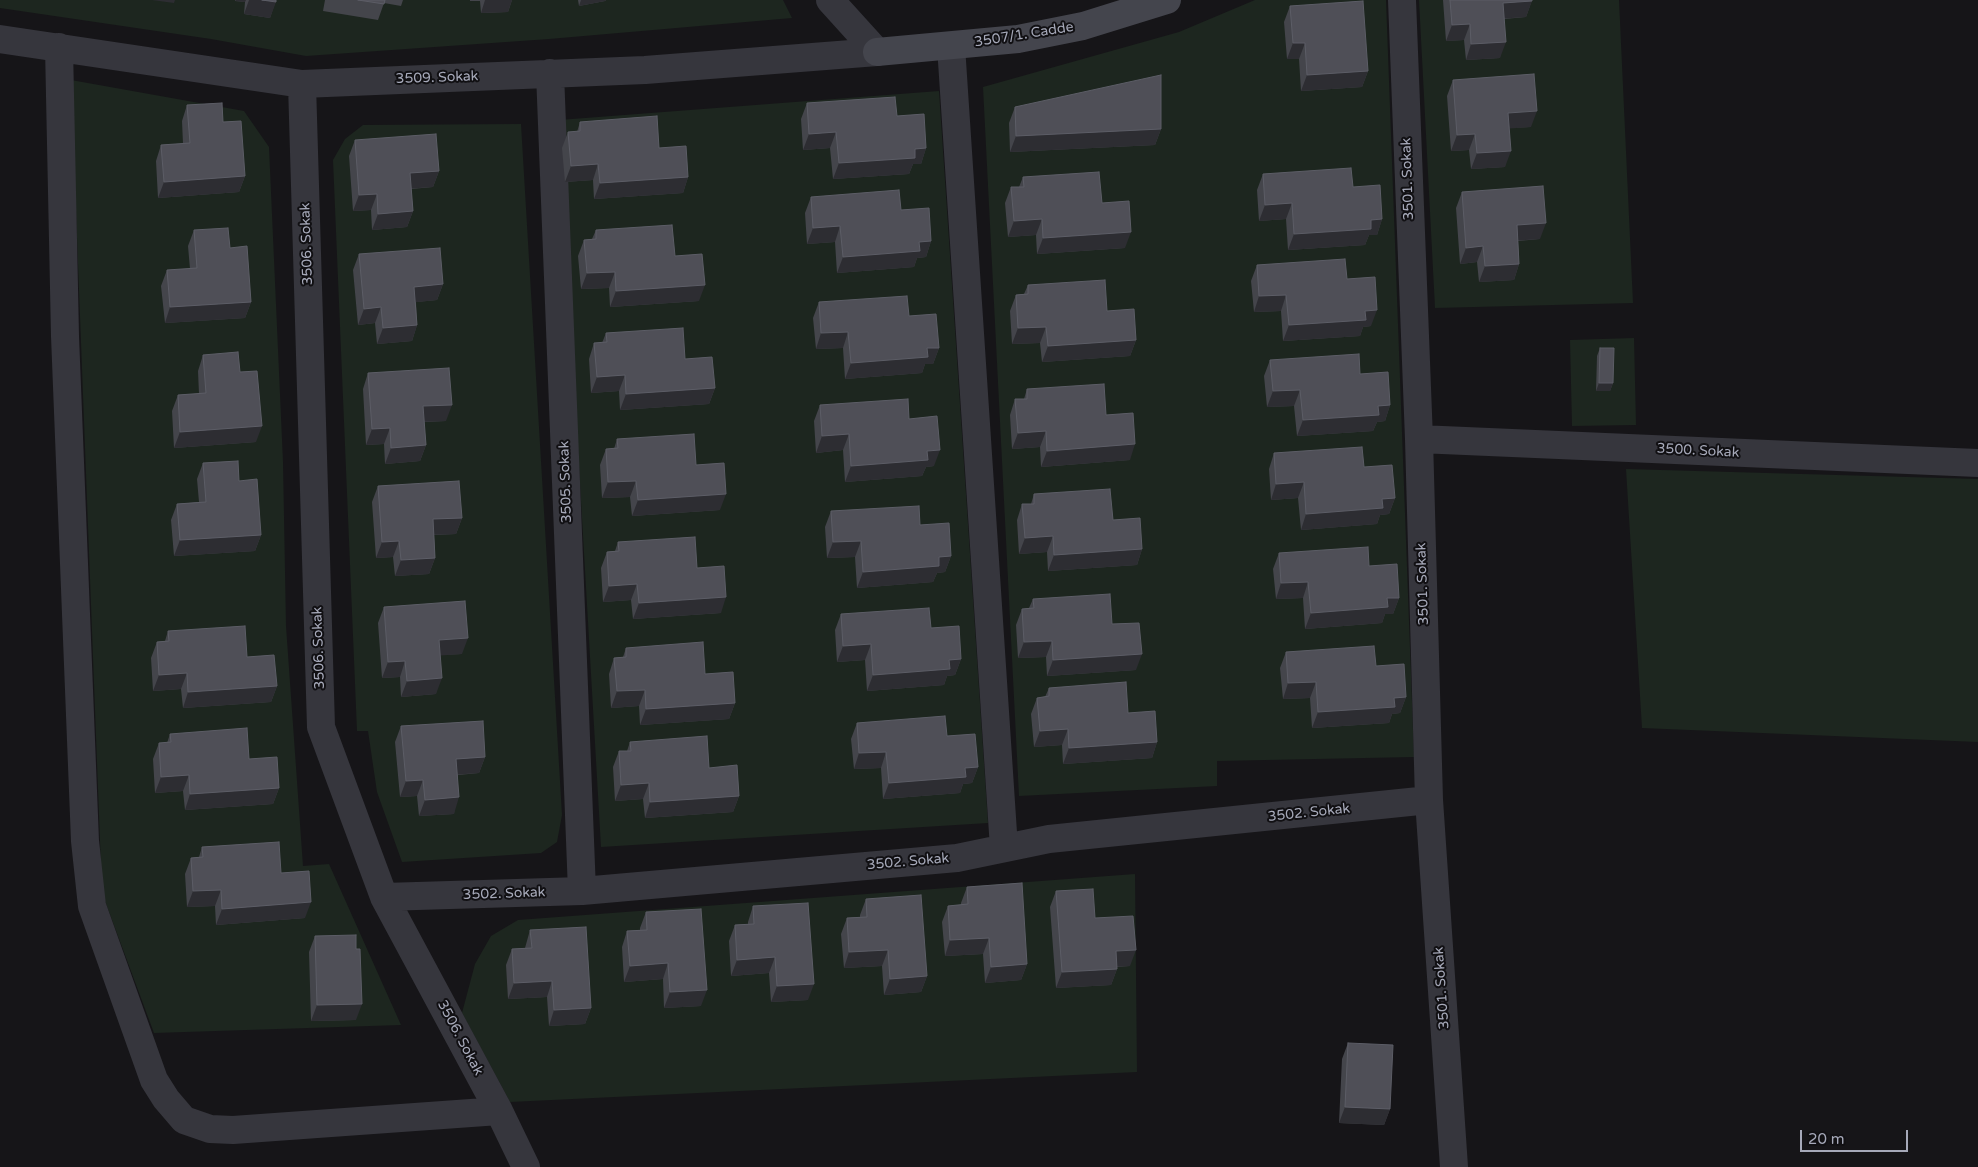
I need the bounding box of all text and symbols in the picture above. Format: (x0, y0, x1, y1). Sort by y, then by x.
street label: 3507/1. Cadde (973, 19, 1075, 51)
street label: 3509. Sokak (395, 68, 479, 88)
street label: 3501. Sokak (1398, 137, 1418, 221)
street label: 3506. Sokak (297, 202, 317, 286)
street label: 3500. Sokak (1656, 440, 1740, 462)
street label: 3505. Sokak (556, 441, 576, 523)
street label: 3501. Sokak (1413, 542, 1433, 626)
street label: 3506. Sokak (309, 606, 329, 690)
street label: 3502. Sokak (1267, 800, 1351, 826)
street label: 3502. Sokak (866, 850, 950, 874)
street label: 3502. Sokak (462, 884, 546, 904)
street label: 3501. Sokak (1431, 946, 1453, 1030)
street label: 3506. Sokak (433, 998, 487, 1078)
scale bar (1803, 1120, 1910, 1152)
text: 20 m (1808, 1130, 1845, 1148)

